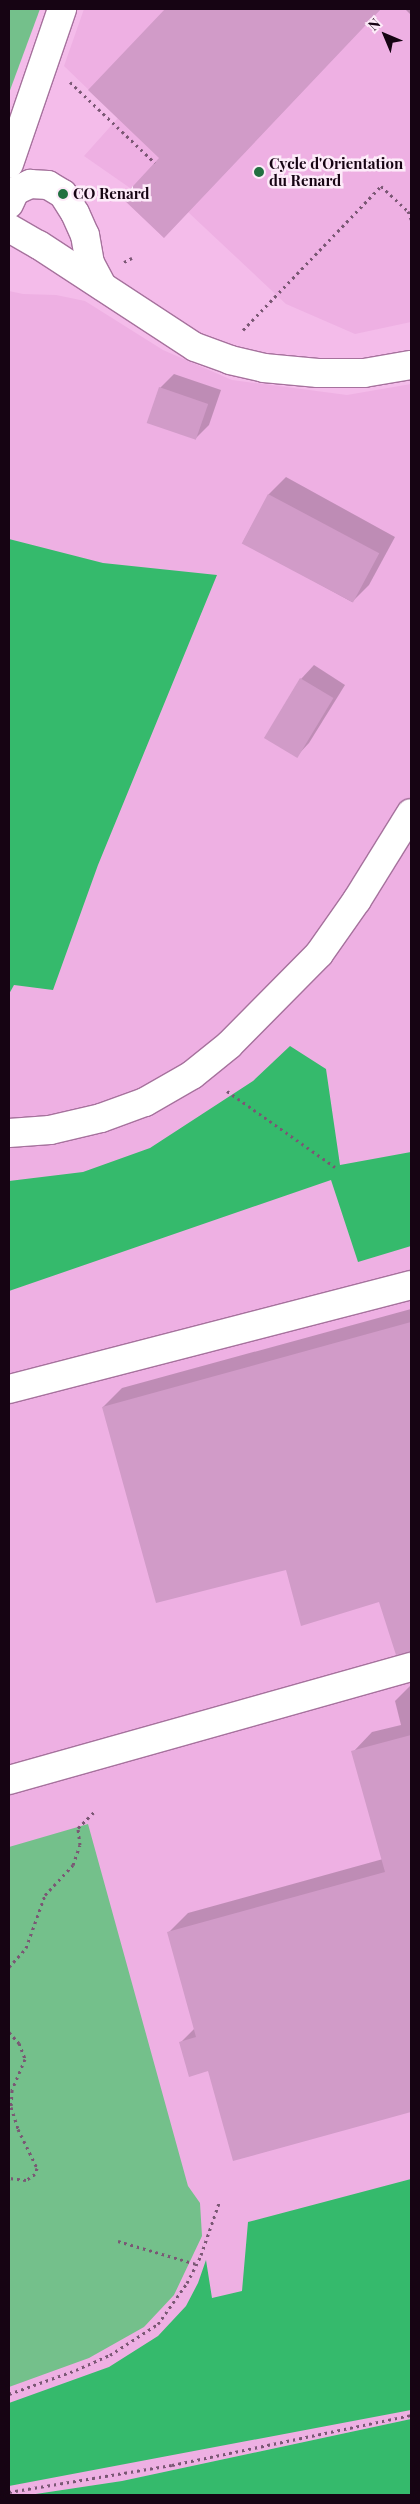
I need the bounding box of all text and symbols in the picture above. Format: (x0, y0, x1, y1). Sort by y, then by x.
north arrow (360, 10, 410, 60)
text: N (364, 14, 384, 34)
place label: Cycle d'Orientation du Renard (269, 154, 403, 189)
marker: Cycle d'Orientation du Renard (253, 166, 265, 178)
place label: CO Renard (73, 185, 150, 203)
marker: CO Renard (57, 188, 69, 200)

